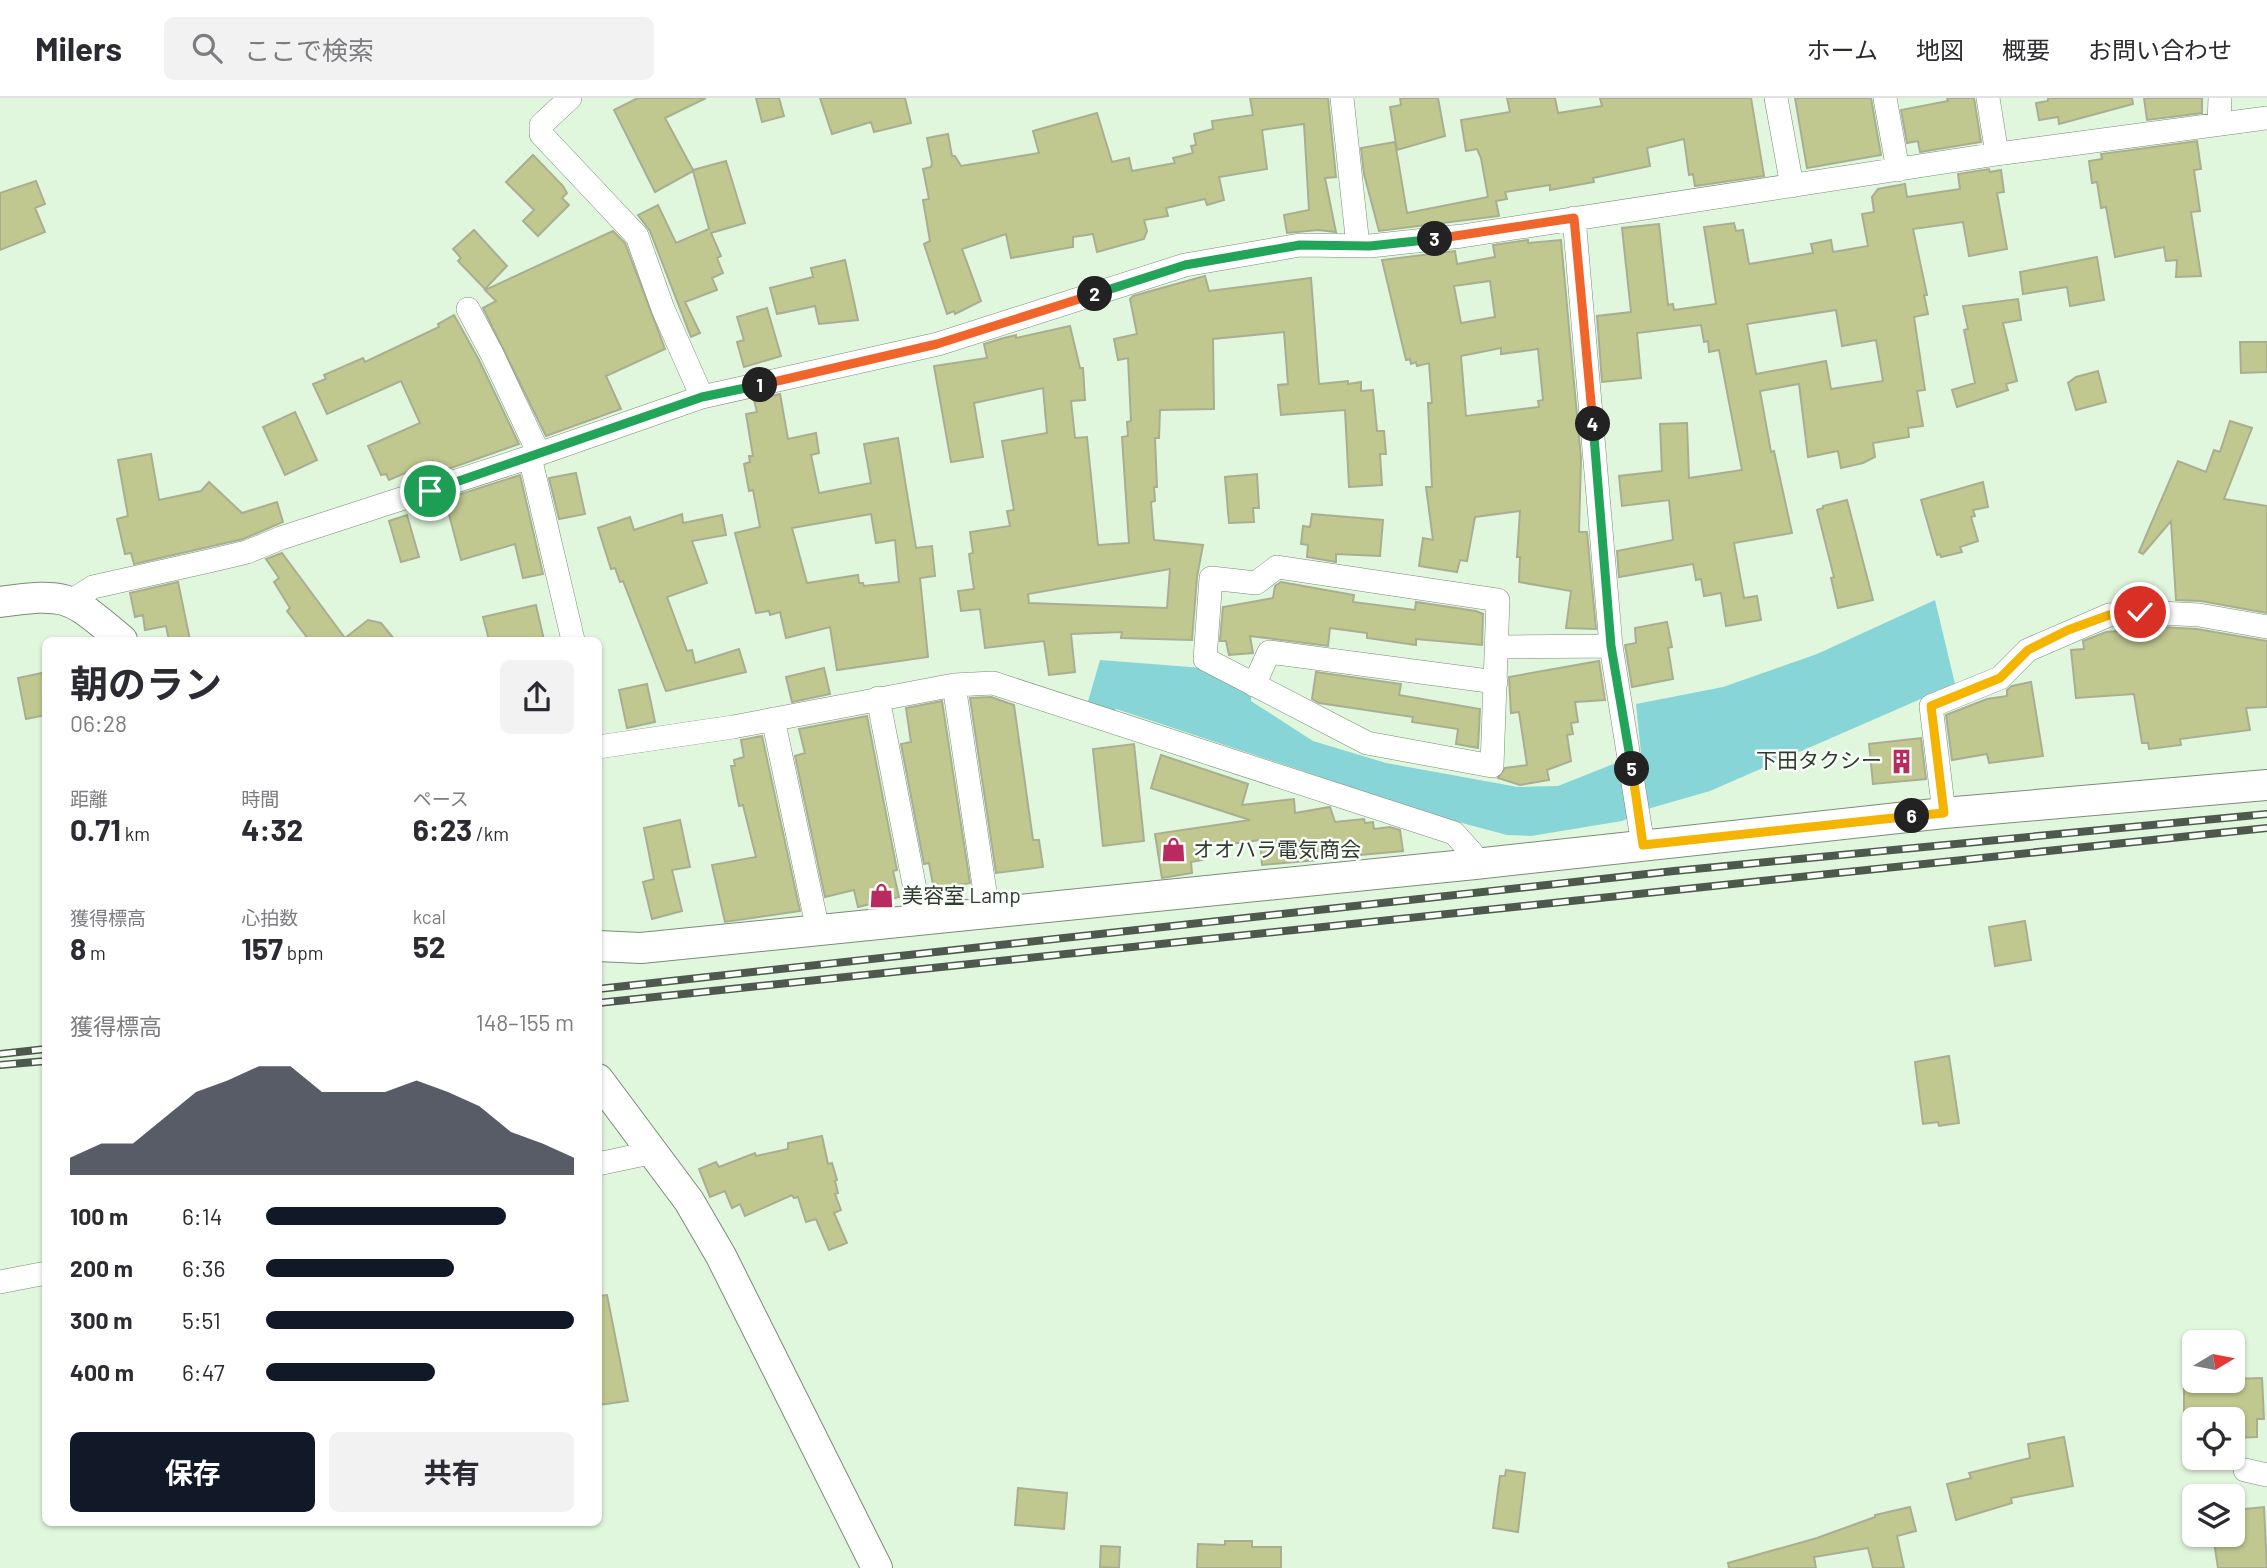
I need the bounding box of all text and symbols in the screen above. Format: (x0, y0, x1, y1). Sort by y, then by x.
search box (164, 17, 654, 80)
text: Milers (35, 28, 122, 68)
icon: search (188, 29, 226, 67)
text: ここで検索 (244, 34, 374, 65)
text: ホーム (1807, 35, 1878, 64)
text: 地図 (1916, 35, 1964, 64)
text: 概要 (2002, 35, 2050, 64)
text: お問い合わせ (2088, 35, 2232, 64)
pin: 3 (1418, 222, 1452, 256)
text: 3 (1429, 227, 1440, 250)
pin: 2 (1078, 276, 1112, 312)
text: 2 (1089, 282, 1100, 305)
pin: 1 (742, 368, 778, 402)
text: 1 (756, 373, 763, 396)
pin: 4 (1576, 406, 1610, 442)
text: 4 (1587, 412, 1598, 435)
pin (400, 461, 460, 521)
icon: arrive (411, 472, 449, 510)
pin (2110, 582, 2170, 642)
icon: check (2121, 593, 2159, 631)
text: 朝のラン (70, 660, 222, 706)
button: share (500, 660, 574, 734)
text: 06:28 (70, 709, 127, 737)
place label: 下田タクシー (1756, 747, 1882, 772)
building icon: 下田タクシー (1888, 747, 1916, 775)
pin: 5 (1614, 752, 1650, 786)
text: 5 (1626, 757, 1637, 780)
text: 距離 (70, 787, 108, 810)
text: 時間 (241, 787, 279, 810)
text: ペース (413, 787, 469, 810)
pin: 6 (1895, 798, 1930, 834)
text: 6 (1906, 804, 1917, 827)
text: 0.71 (70, 811, 121, 847)
text: 4:32 (241, 811, 303, 847)
text: 6:23 (413, 811, 472, 847)
text: km (121, 822, 150, 845)
text: /km (472, 822, 509, 845)
shop icon: オオハラ電気商会 (1159, 836, 1187, 864)
place label: オオハラ電気商会 (1193, 836, 1361, 861)
shop icon: 美容室 Lamp (868, 882, 896, 910)
place label: 美容室 Lamp (902, 882, 1021, 907)
text: kcal (413, 905, 446, 928)
text: 獲得標高 (70, 906, 146, 929)
text: 心拍数 (241, 906, 298, 929)
text: 52 (413, 928, 446, 964)
text: 8 (70, 930, 86, 966)
text: 157 (241, 930, 283, 966)
text: m (86, 941, 106, 964)
text: bpm (283, 941, 323, 964)
text: 148–155 m (476, 1008, 574, 1036)
text: 獲得標高 (70, 1012, 162, 1040)
text: 100 m (70, 1202, 128, 1230)
text: 6:14 (182, 1202, 222, 1230)
text: 200 m (70, 1254, 133, 1282)
text: 6:36 (182, 1254, 225, 1282)
text: 300 m (70, 1306, 132, 1334)
text: 5:51 (182, 1306, 221, 1334)
north arrow (2182, 1330, 2245, 1393)
map controls (2182, 1330, 2245, 1547)
text: 400 m (70, 1358, 134, 1386)
text: 6:47 (182, 1358, 225, 1386)
button: locate (2182, 1407, 2245, 1470)
button: 保存 (70, 1432, 315, 1512)
button: 共有 (329, 1432, 574, 1512)
button: layers (2182, 1484, 2245, 1547)

